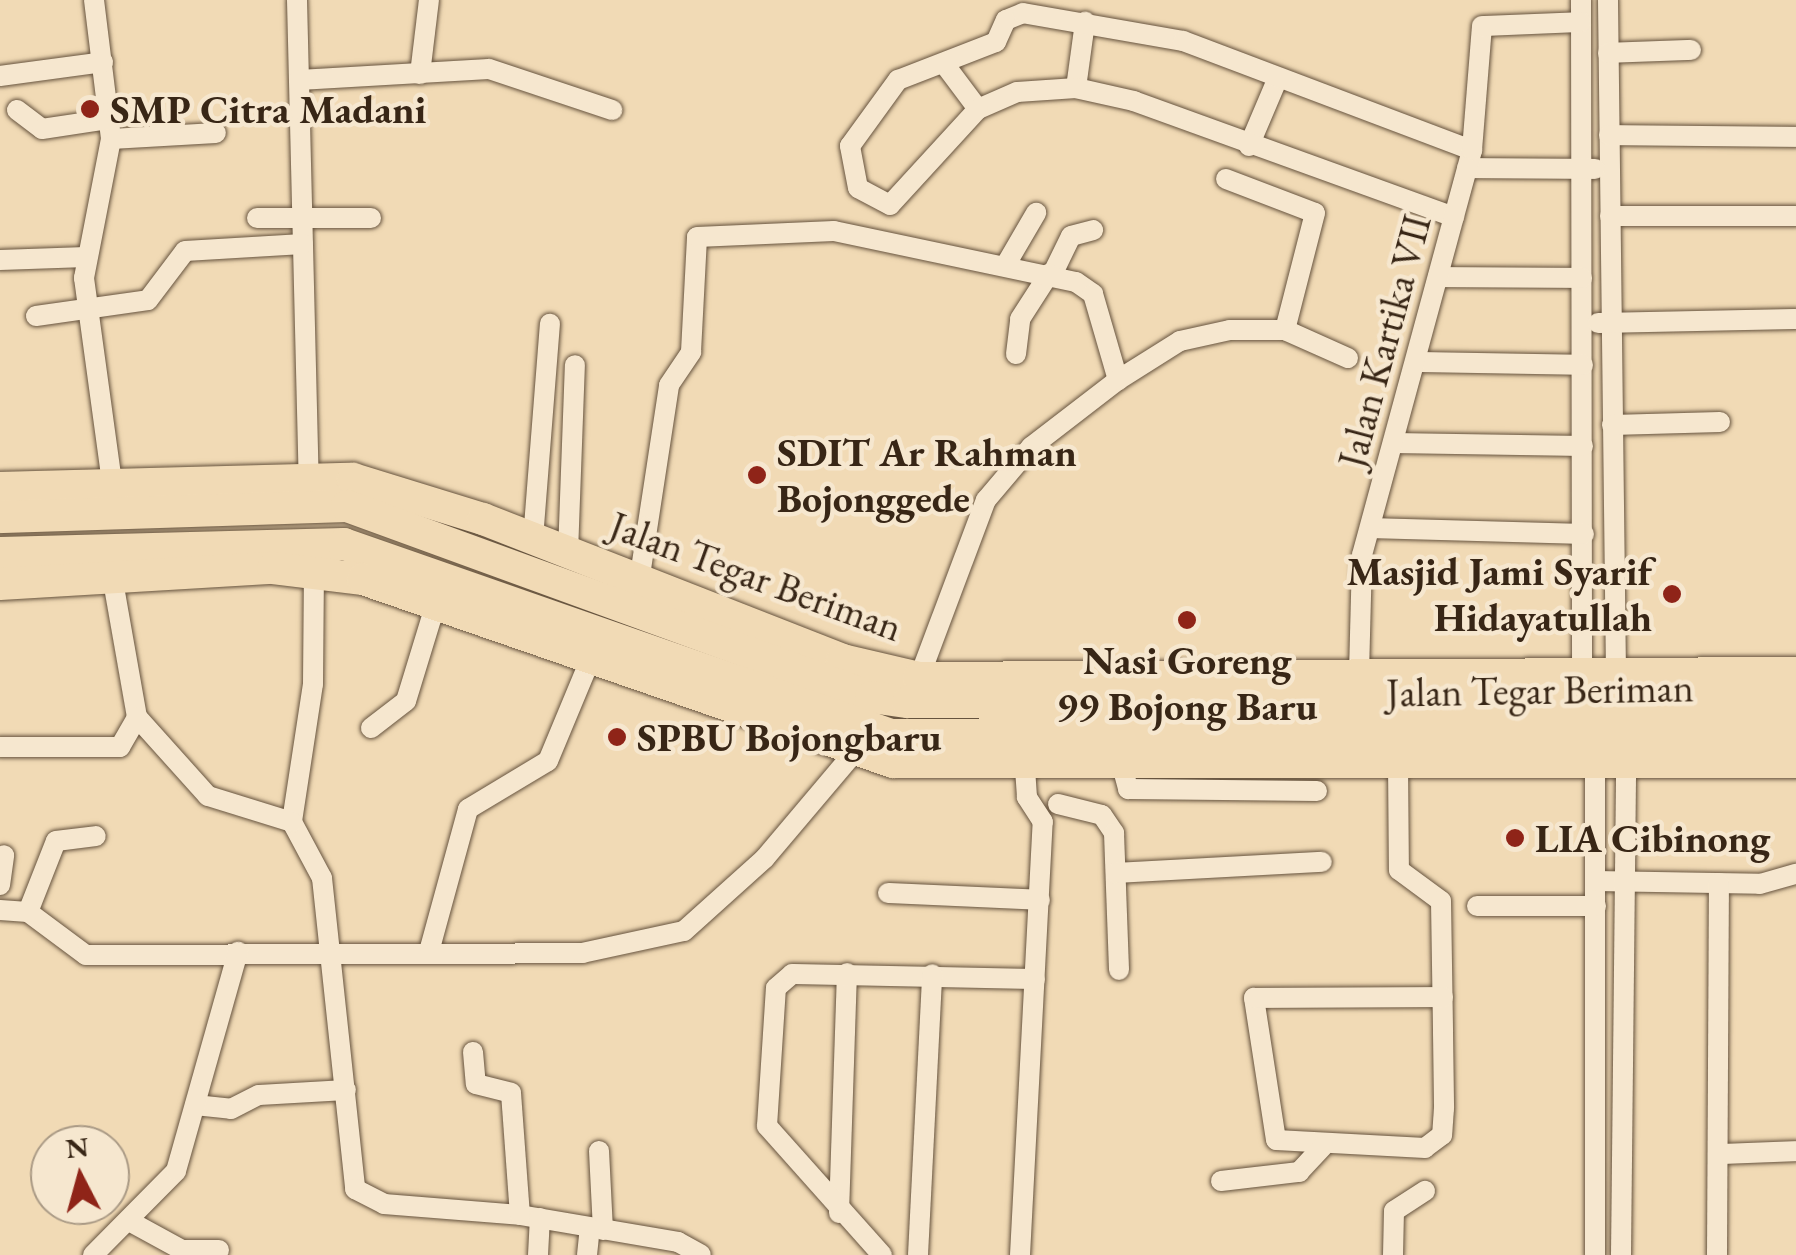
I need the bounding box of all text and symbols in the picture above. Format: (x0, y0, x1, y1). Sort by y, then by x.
place label: SMP Citra Madani (110, 85, 426, 133)
marker: SMP Citra Madani (79, 98, 101, 120)
street label: Jalan Kartika VII (1327, 209, 1441, 473)
place label: SDIT Ar Rahman Bojonggede (777, 428, 1077, 522)
marker: SDIT Ar Rahman Bojonggede (746, 464, 768, 486)
street label: Jalan Tegar Beriman (603, 501, 909, 651)
place label: Masjid Jami Syarif Hidayatullah (1347, 547, 1652, 641)
marker: Masjid Jami Syarif Hidayatullah (1661, 583, 1683, 605)
marker: Nasi Goreng 99 Bojong Baru (1176, 609, 1198, 631)
place label: Nasi Goreng 99 Bojong Baru (1057, 636, 1317, 730)
street label: Jalan Tegar Beriman (1386, 663, 1694, 717)
place label: SPBU Bojongbaru (637, 713, 942, 761)
marker: SPBU Bojongbaru (606, 726, 628, 748)
place label: LIA Cibinong (1535, 814, 1770, 862)
marker: LIA Cibinong (1504, 827, 1526, 849)
north arrow (30, 1125, 130, 1225)
text: N (64, 1128, 90, 1166)

